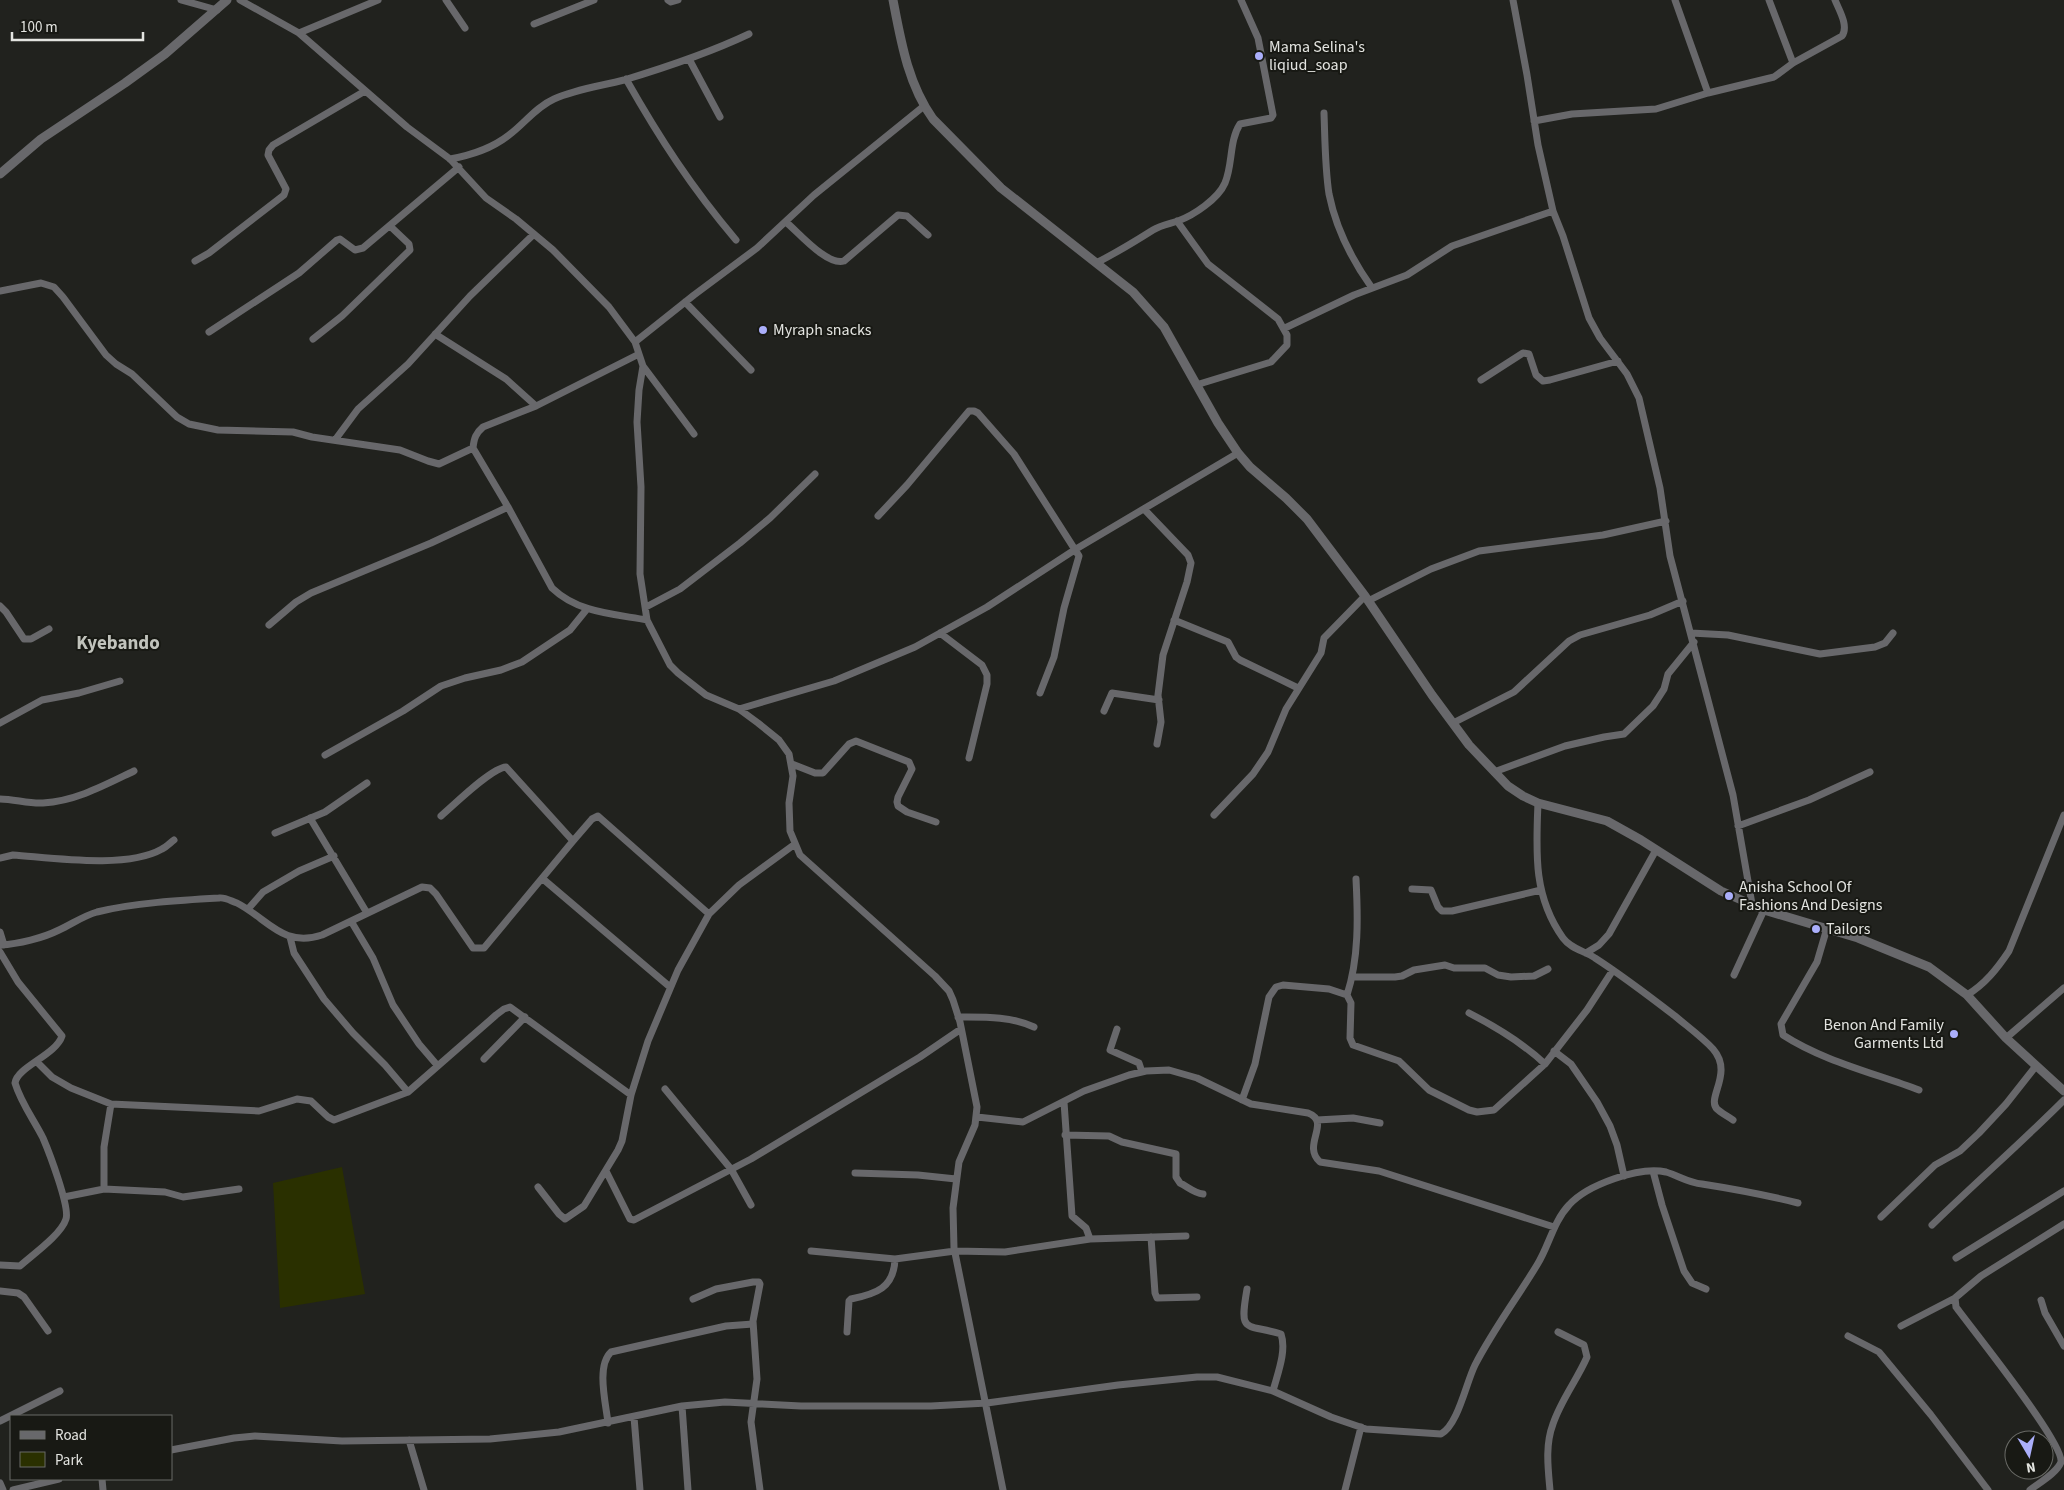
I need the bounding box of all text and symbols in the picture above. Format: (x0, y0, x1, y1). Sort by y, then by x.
scale bar (12, 10, 144, 42)
text: 100 m (20, 17, 58, 38)
place label: Mama Selina's liqiud_soap (1269, 36, 1365, 76)
marker: Mama Selina's liqiud_soap (1253, 50, 1265, 62)
place label: Myraph snacks (773, 319, 872, 341)
marker: Myraph snacks (757, 324, 769, 336)
district label: Kyebando (76, 630, 160, 657)
place label: Anisha School Of Fashions And Designs (1739, 876, 1883, 916)
marker: Anisha School Of Fashions And Designs (1723, 890, 1735, 902)
place label: Tailors (1826, 918, 1871, 940)
marker: Tailors (1810, 923, 1822, 935)
place label: Benon And Family Garments Ltd (1824, 1014, 1945, 1054)
marker: Benon And Family Garments Ltd (1948, 1028, 1960, 1040)
legend (10, 1415, 172, 1480)
text: Road (55, 1425, 87, 1446)
north arrow (2004, 1430, 2054, 1480)
text: Park (55, 1450, 84, 1471)
text: N (2025, 1456, 2037, 1477)

